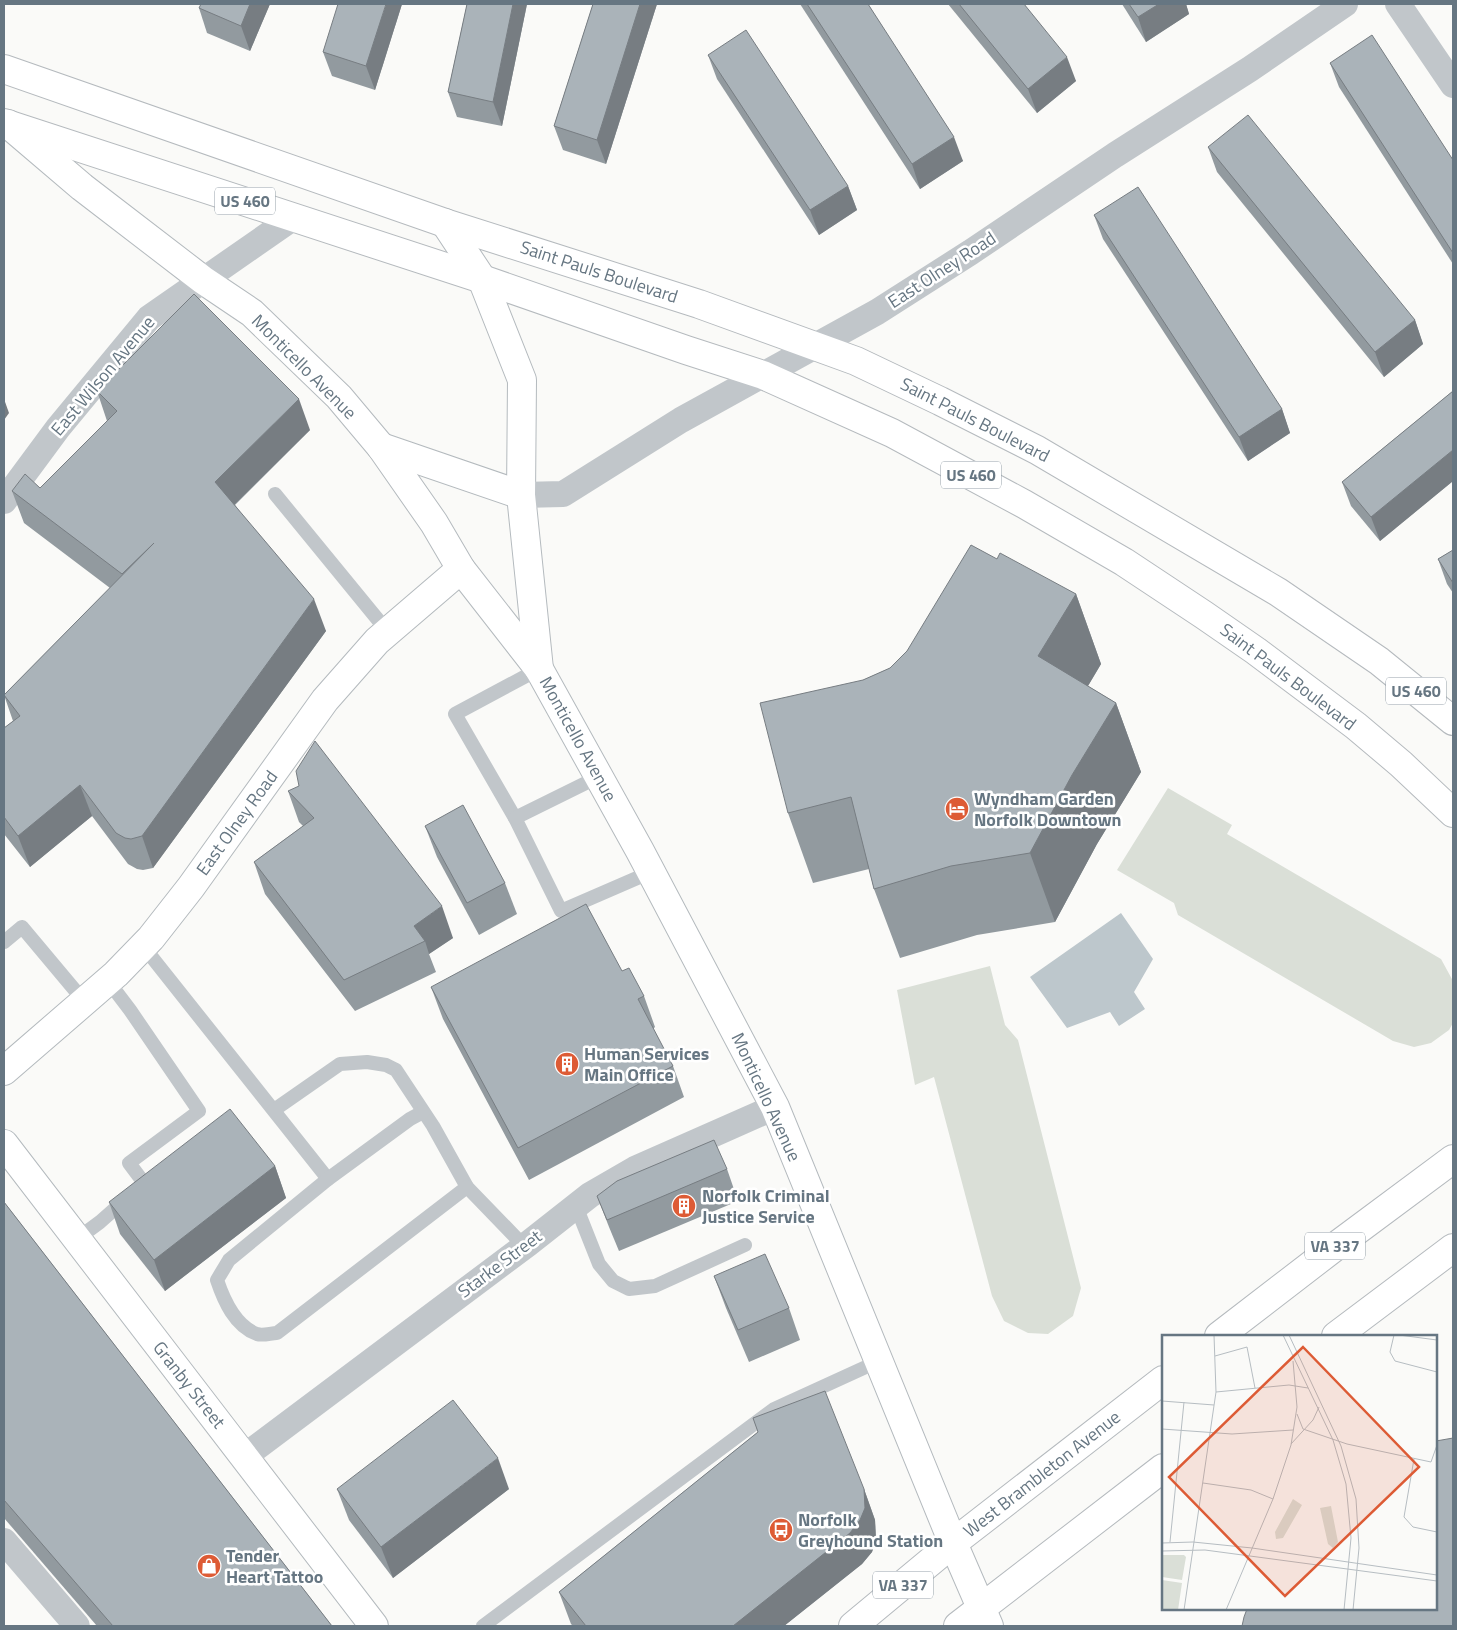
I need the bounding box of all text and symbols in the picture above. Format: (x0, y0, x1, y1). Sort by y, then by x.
road number: US 460 (215, 188, 275, 215)
street label: East Olney Road (882, 225, 1001, 315)
street label: Saint Pauls Boulevard (517, 233, 682, 310)
street label: Monticello Avenue (246, 308, 363, 425)
street label: East Wilson Avenue (44, 310, 161, 442)
street label: Saint Pauls Boulevard (896, 370, 1055, 469)
road number: US 460 (941, 462, 1001, 488)
street label: Saint Pauls Boulevard (1214, 616, 1362, 737)
street label: Monticello Avenue (533, 671, 624, 806)
road number: US 460 (1386, 678, 1446, 704)
street label: East Olney Road (189, 765, 284, 881)
place label: Wyndham Garden Norfolk Downtown (974, 785, 1122, 833)
hotel icon: Wyndham Garden Norfolk Downtown (944, 796, 970, 822)
street label: Monticello Avenue (725, 1028, 808, 1166)
place label: Human Services Main Office (584, 1040, 709, 1088)
building icon: Human Services Main Office (554, 1051, 580, 1077)
place label: Norfolk Criminal Justice Service (702, 1182, 830, 1230)
building icon: Norfolk Criminal Justice Service (671, 1193, 697, 1219)
street label: Starke Street (452, 1223, 548, 1304)
road number: VA 337 (1305, 1232, 1365, 1260)
street label: Granby Street (147, 1335, 233, 1435)
inset map (1162, 1335, 1437, 1610)
street label: West Brambleton Avenue (957, 1404, 1126, 1544)
place label: Norfolk Greyhound Station (798, 1506, 943, 1554)
bus stop icon: Norfolk Greyhound Station (768, 1517, 794, 1543)
place label: Tender Heart Tattoo (226, 1542, 323, 1590)
shop icon: Tender Heart Tattoo (196, 1553, 222, 1579)
road number: VA 337 (873, 1572, 933, 1598)

